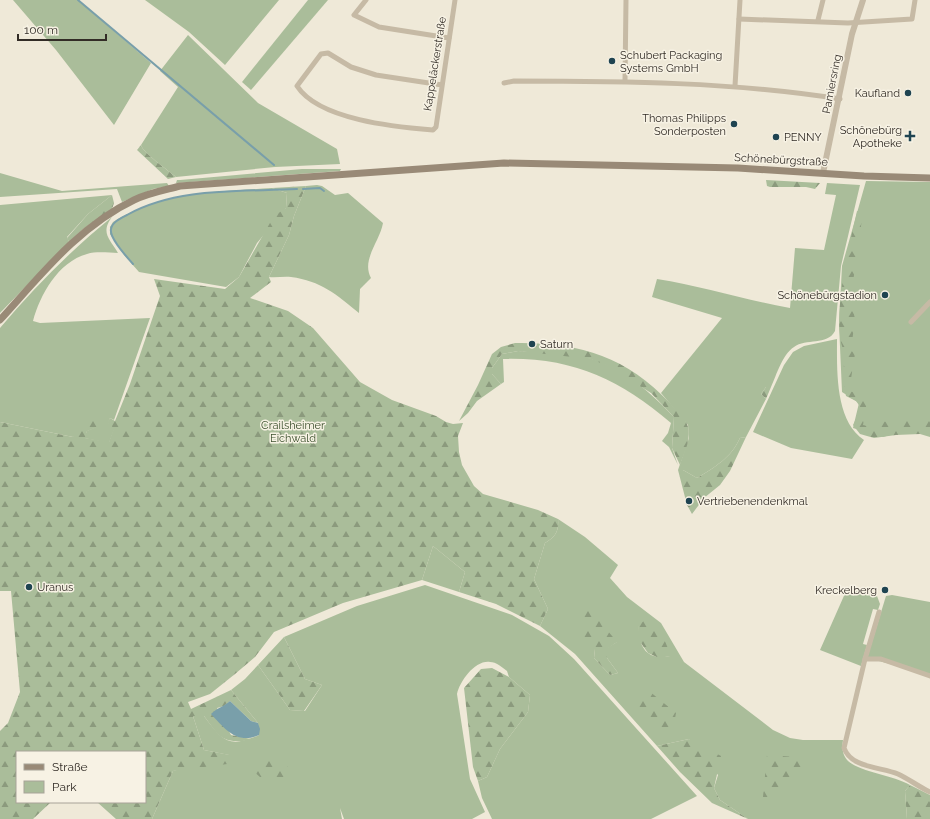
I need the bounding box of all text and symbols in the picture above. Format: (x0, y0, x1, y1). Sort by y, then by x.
street label: Kappeläckerstraße (421, 15, 449, 112)
scale bar (18, 16, 106, 42)
text: 100 m (24, 23, 58, 37)
place label: Schubert Packaging Systems GmbH (620, 49, 722, 75)
street label: Pamiersring (820, 53, 844, 115)
marker: Schubert Packaging Systems GmbH (607, 56, 617, 66)
place label: Kaufland (855, 87, 900, 100)
marker: Kaufland (903, 88, 913, 98)
place label: Thomas Philipps Sonderposten (642, 112, 726, 138)
marker: Thomas Philipps Sonderposten (729, 119, 739, 129)
place label: Schönebürg Apotheke (840, 124, 903, 150)
place label: PENNY (784, 131, 822, 144)
marker: Schönebürg Apotheke (905, 131, 915, 141)
marker: PENNY (771, 132, 781, 142)
street label: Schönebürgstraße (734, 151, 829, 169)
place label: Schönebürgstadion (777, 289, 877, 302)
marker: Schönebürgstadion (880, 290, 890, 300)
place label: Saturn (540, 338, 573, 351)
marker: Saturn (527, 339, 537, 349)
park label: Crailsheimer Eichwald (261, 419, 325, 445)
place label: Vertriebenendenkmal (697, 495, 808, 508)
marker: Vertriebenendenkmal (684, 496, 694, 506)
place label: Uranus (37, 581, 73, 594)
marker: Uranus (24, 582, 34, 592)
place label: Kreckelberg (815, 584, 877, 597)
marker: Kreckelberg (880, 585, 890, 595)
legend (16, 751, 146, 803)
text: Straße (52, 760, 88, 774)
text: Park (52, 780, 77, 794)

